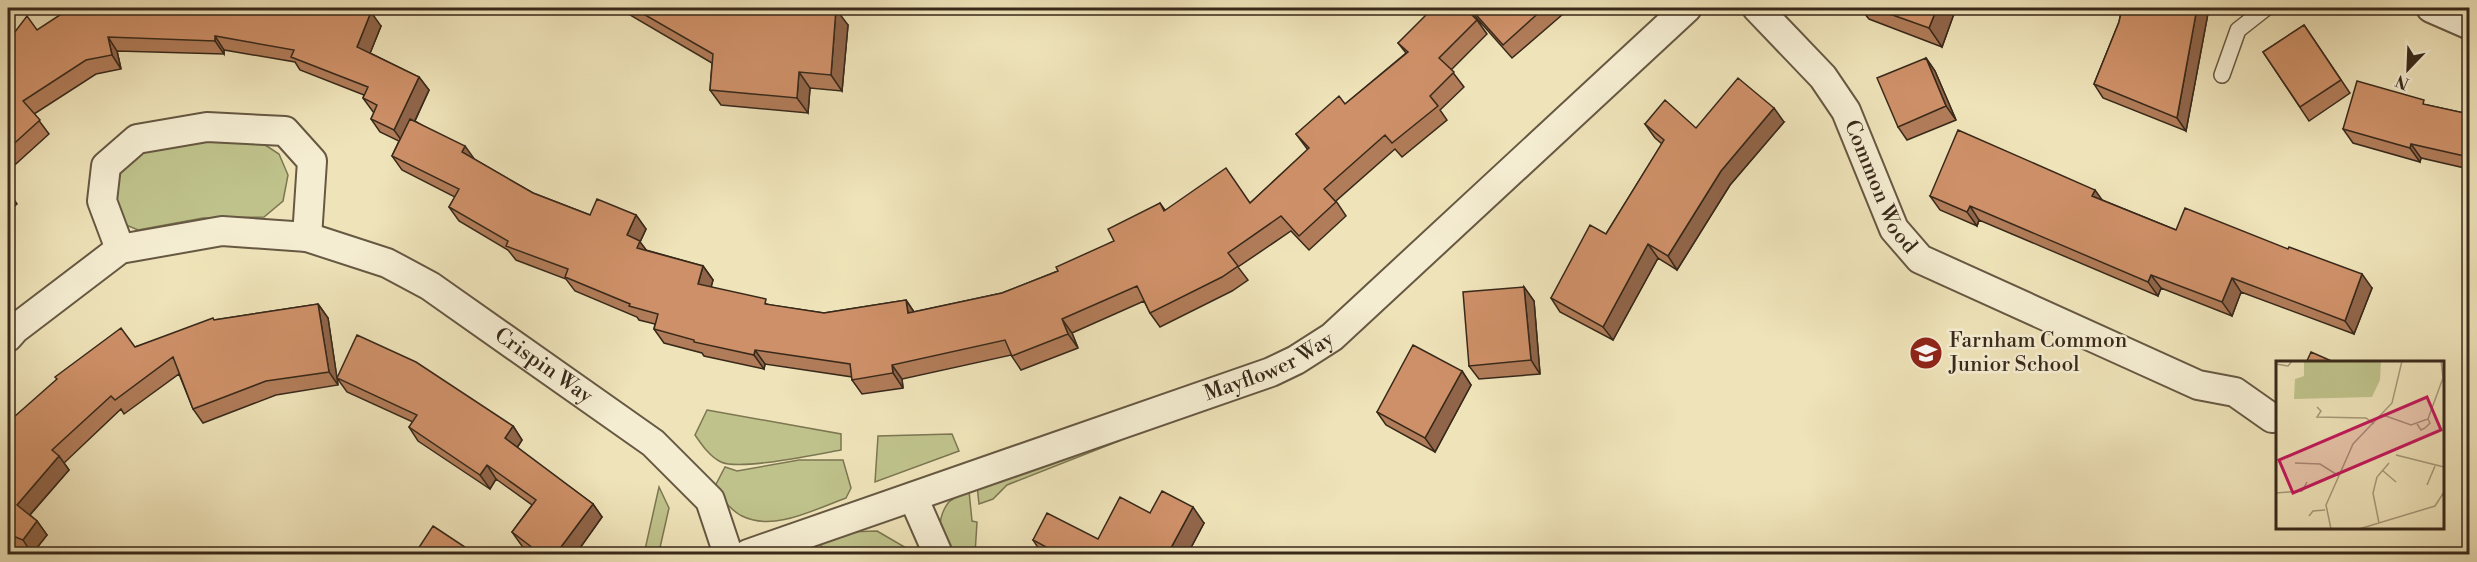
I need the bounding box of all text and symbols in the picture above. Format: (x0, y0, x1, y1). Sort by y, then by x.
north arrow (2378, 39, 2438, 99)
text: N (2392, 70, 2412, 94)
street label: Common Wood (1838, 116, 1923, 259)
street label: Crispin Way (489, 322, 598, 410)
street label: Mayflower Way (1201, 326, 1340, 407)
place label: Farnham Common Junior School (1948, 328, 2128, 378)
school or university icon: Farnham Common Junior School (1908, 335, 1944, 371)
inset map (2276, 361, 2444, 529)

